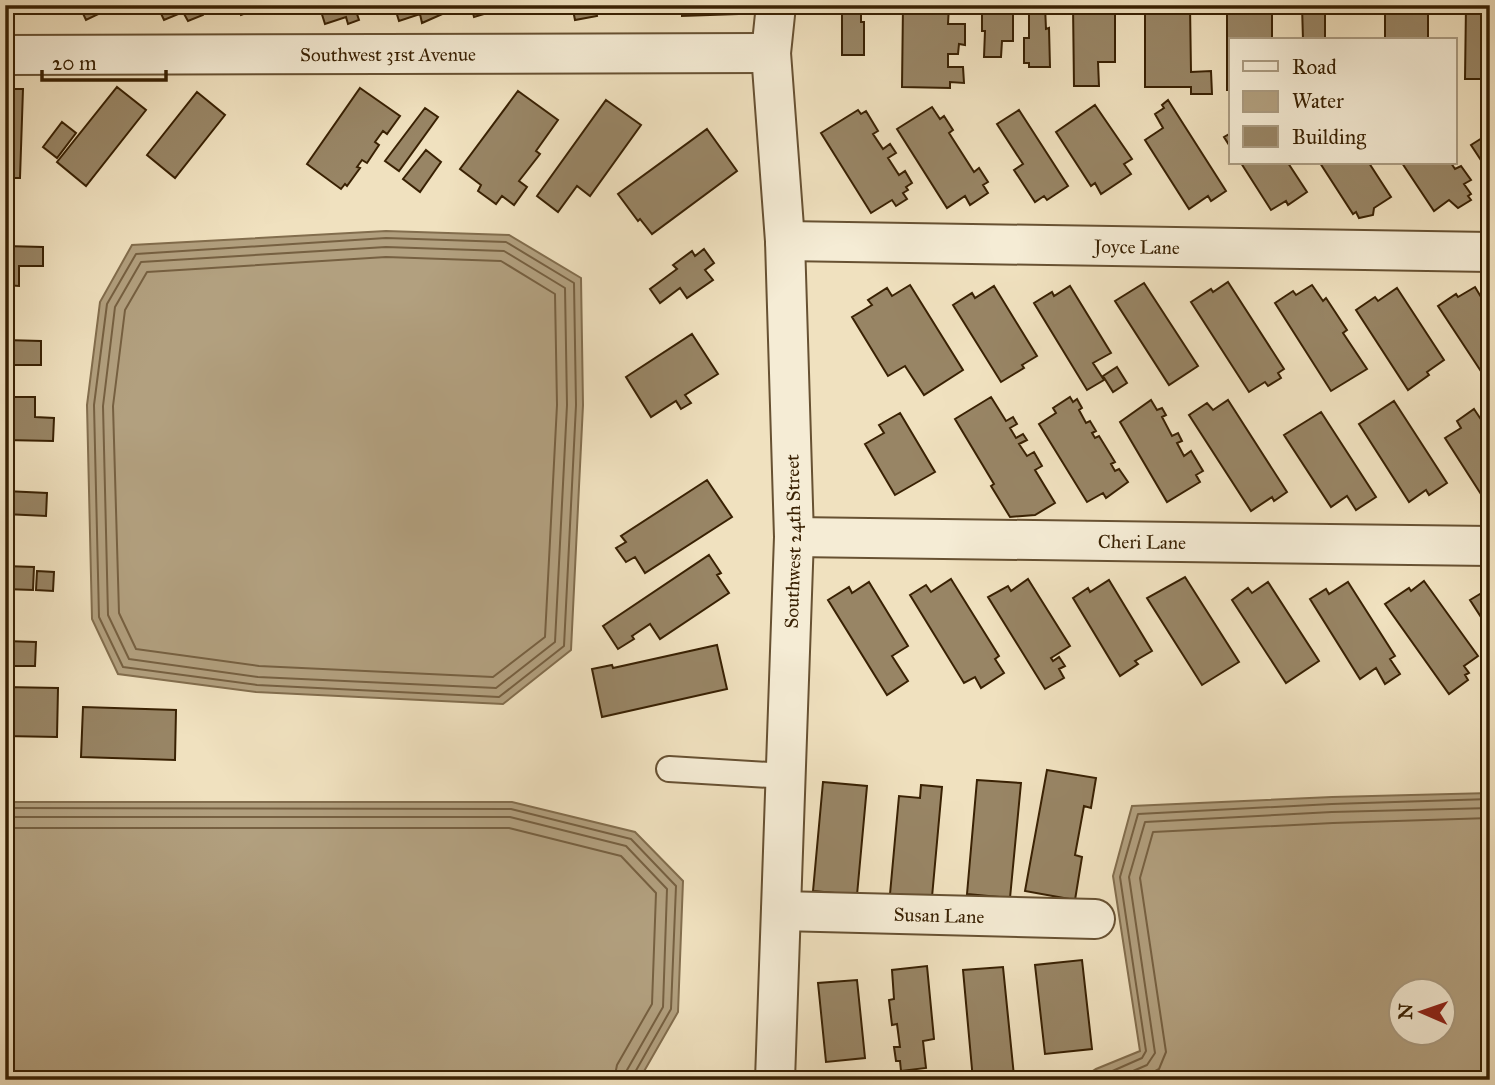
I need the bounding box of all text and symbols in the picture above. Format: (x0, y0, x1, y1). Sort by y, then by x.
scale bar (42, 38, 166, 82)
legend (1229, 38, 1456, 164)
street label: Southwest 31st Avenue (300, 42, 476, 66)
text: 20 m (52, 50, 97, 76)
text: Road (1292, 54, 1337, 80)
text: Water (1292, 88, 1344, 114)
text: Building (1292, 124, 1366, 150)
street label: Joyce Lane (1092, 234, 1180, 259)
street label: Southwest 24th Street (779, 454, 806, 629)
street label: Cheri Lane (1098, 529, 1186, 554)
street label: Susan Lane (893, 902, 985, 928)
north arrow (1386, 976, 1456, 1046)
text: N (1394, 1003, 1417, 1020)

